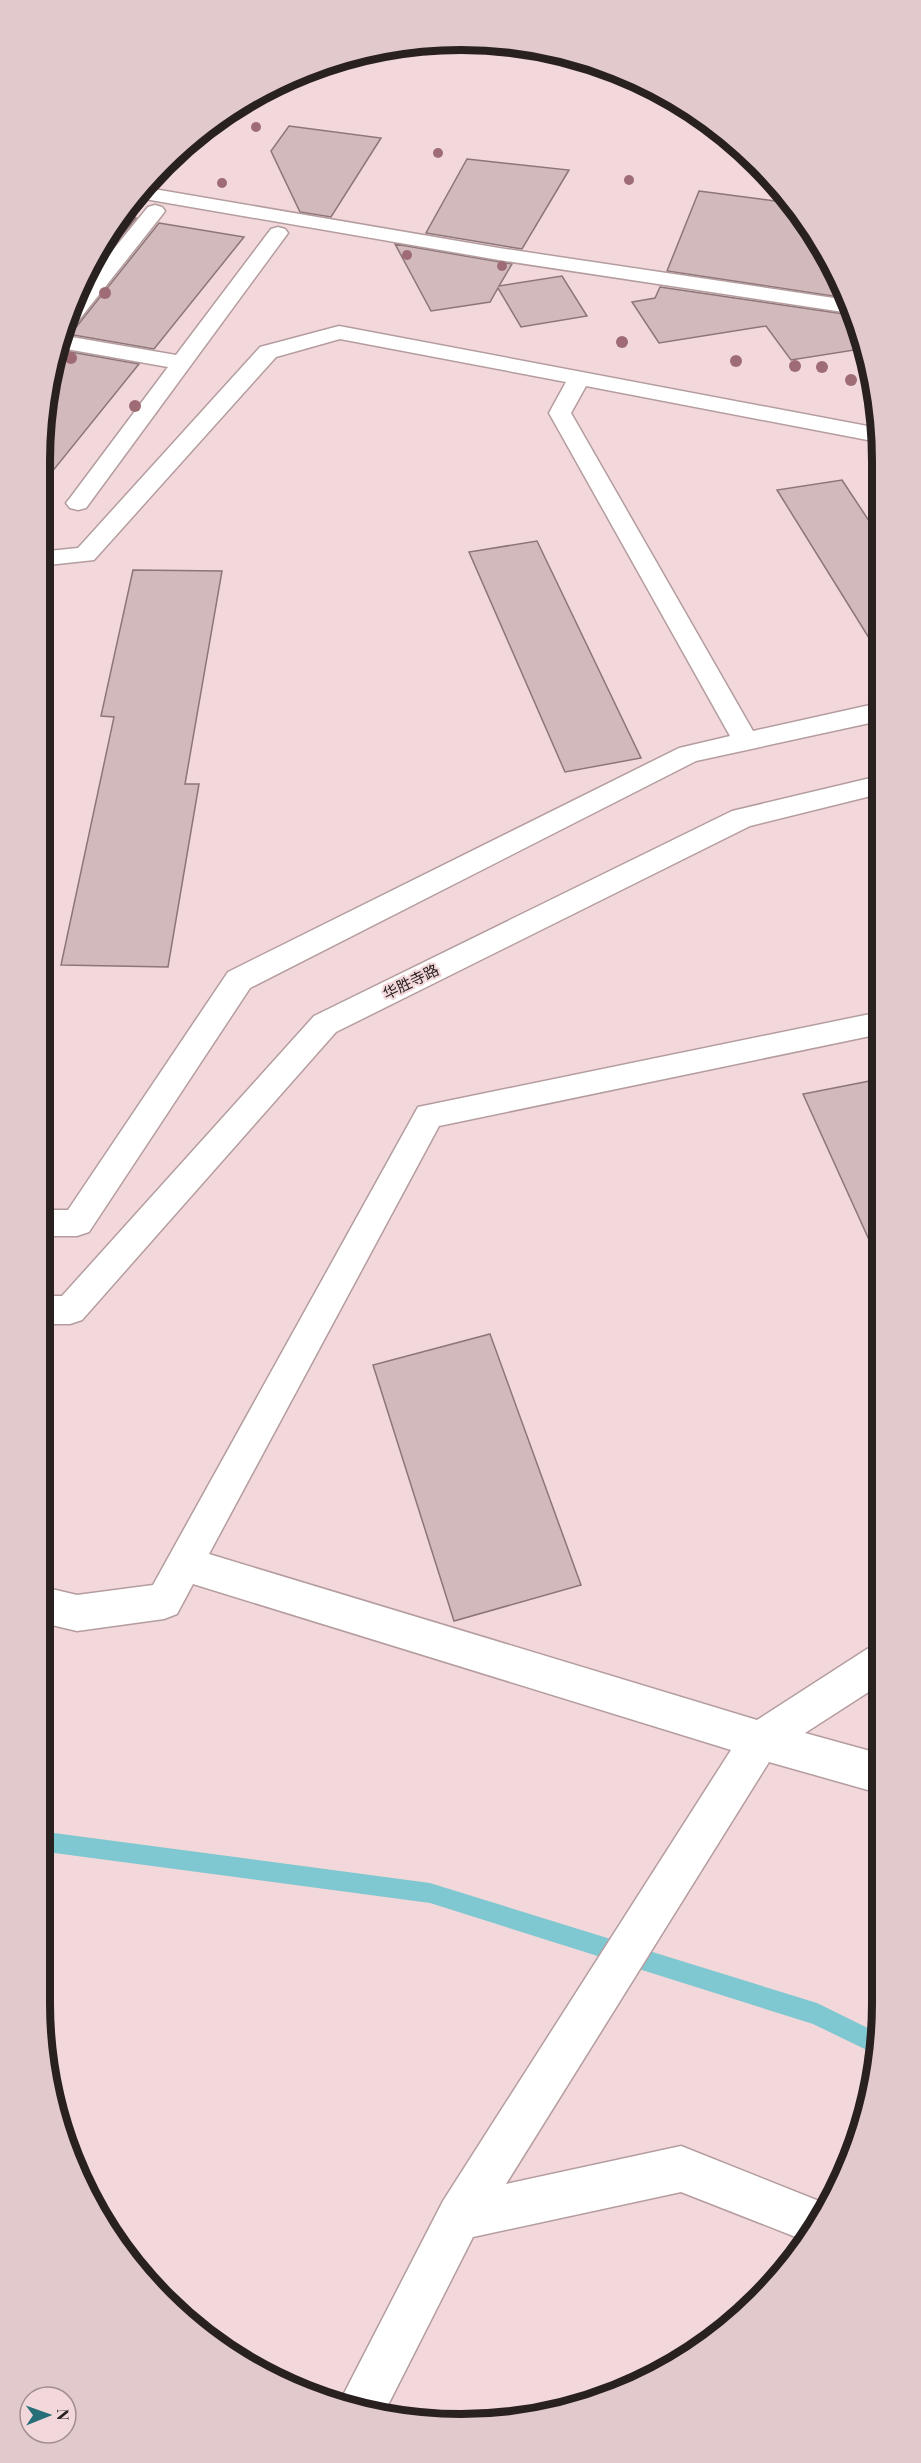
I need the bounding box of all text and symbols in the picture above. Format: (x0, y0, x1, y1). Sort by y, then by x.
street label: 华胜寺路 (379, 959, 442, 1003)
north arrow (18, 2385, 78, 2445)
text: N (53, 2409, 74, 2421)

